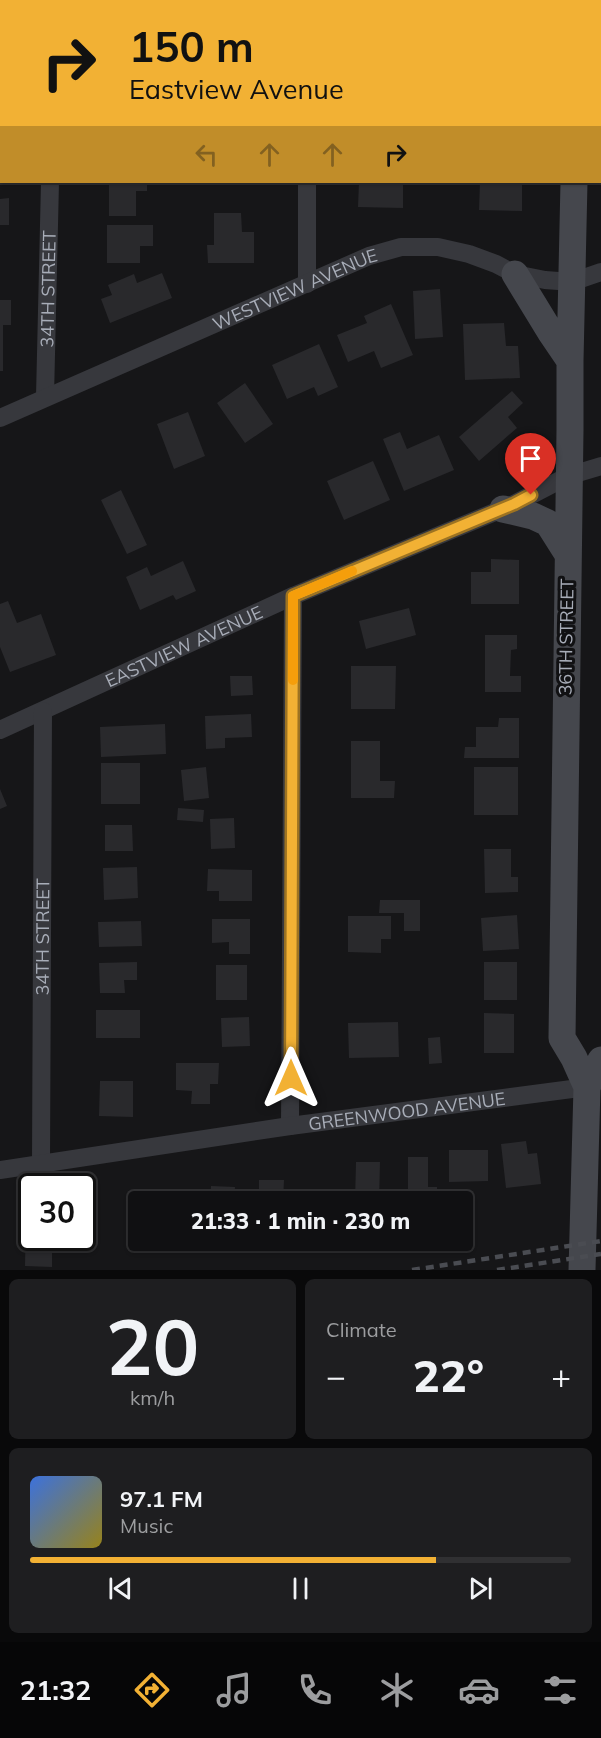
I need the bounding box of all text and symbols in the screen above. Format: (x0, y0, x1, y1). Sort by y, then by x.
text: 150 m (129, 20, 254, 73)
icon: right (30, 24, 108, 102)
text: Eastview Avenue (129, 72, 344, 106)
icon: left (190, 138, 223, 171)
icon: ahead (253, 138, 286, 171)
icon: ahead (316, 138, 349, 171)
icon: right (379, 138, 412, 171)
street label: 34TH STREET (35, 230, 60, 348)
street label: WESTVIEW AVENUE (209, 243, 380, 335)
pin (505, 433, 556, 495)
icon: arrive (514, 442, 547, 475)
street label: 36TH STREET (553, 578, 579, 696)
street label: EASTVIEW AVENUE (101, 600, 266, 692)
street label: 34TH STREET (30, 878, 54, 996)
position arrow (259, 1046, 323, 1110)
street label: GREENWOOD AVENUE (307, 1086, 507, 1135)
speed limit sign: 30 (18, 1173, 96, 1251)
text: 21:33 · 1 min · 230 m (191, 1207, 410, 1235)
text: 20 (106, 1297, 199, 1395)
text: Climate (326, 1317, 397, 1342)
text: 22° (413, 1347, 484, 1403)
text: − (326, 1355, 346, 1396)
text: + (551, 1355, 571, 1396)
text: km/h (130, 1385, 175, 1410)
text: 97.1 FM (120, 1485, 203, 1513)
text: Music (120, 1513, 173, 1538)
icon: previous (104, 1572, 137, 1605)
icon: pause (284, 1572, 317, 1605)
icon: next (464, 1572, 497, 1605)
icon: directions (131, 1669, 173, 1711)
icon: music (213, 1669, 255, 1711)
icon: phone (294, 1669, 336, 1711)
icon: climate (376, 1669, 418, 1711)
icon: car (458, 1669, 500, 1711)
icon: filters (539, 1669, 581, 1711)
text: 21:32 (20, 1673, 91, 1707)

